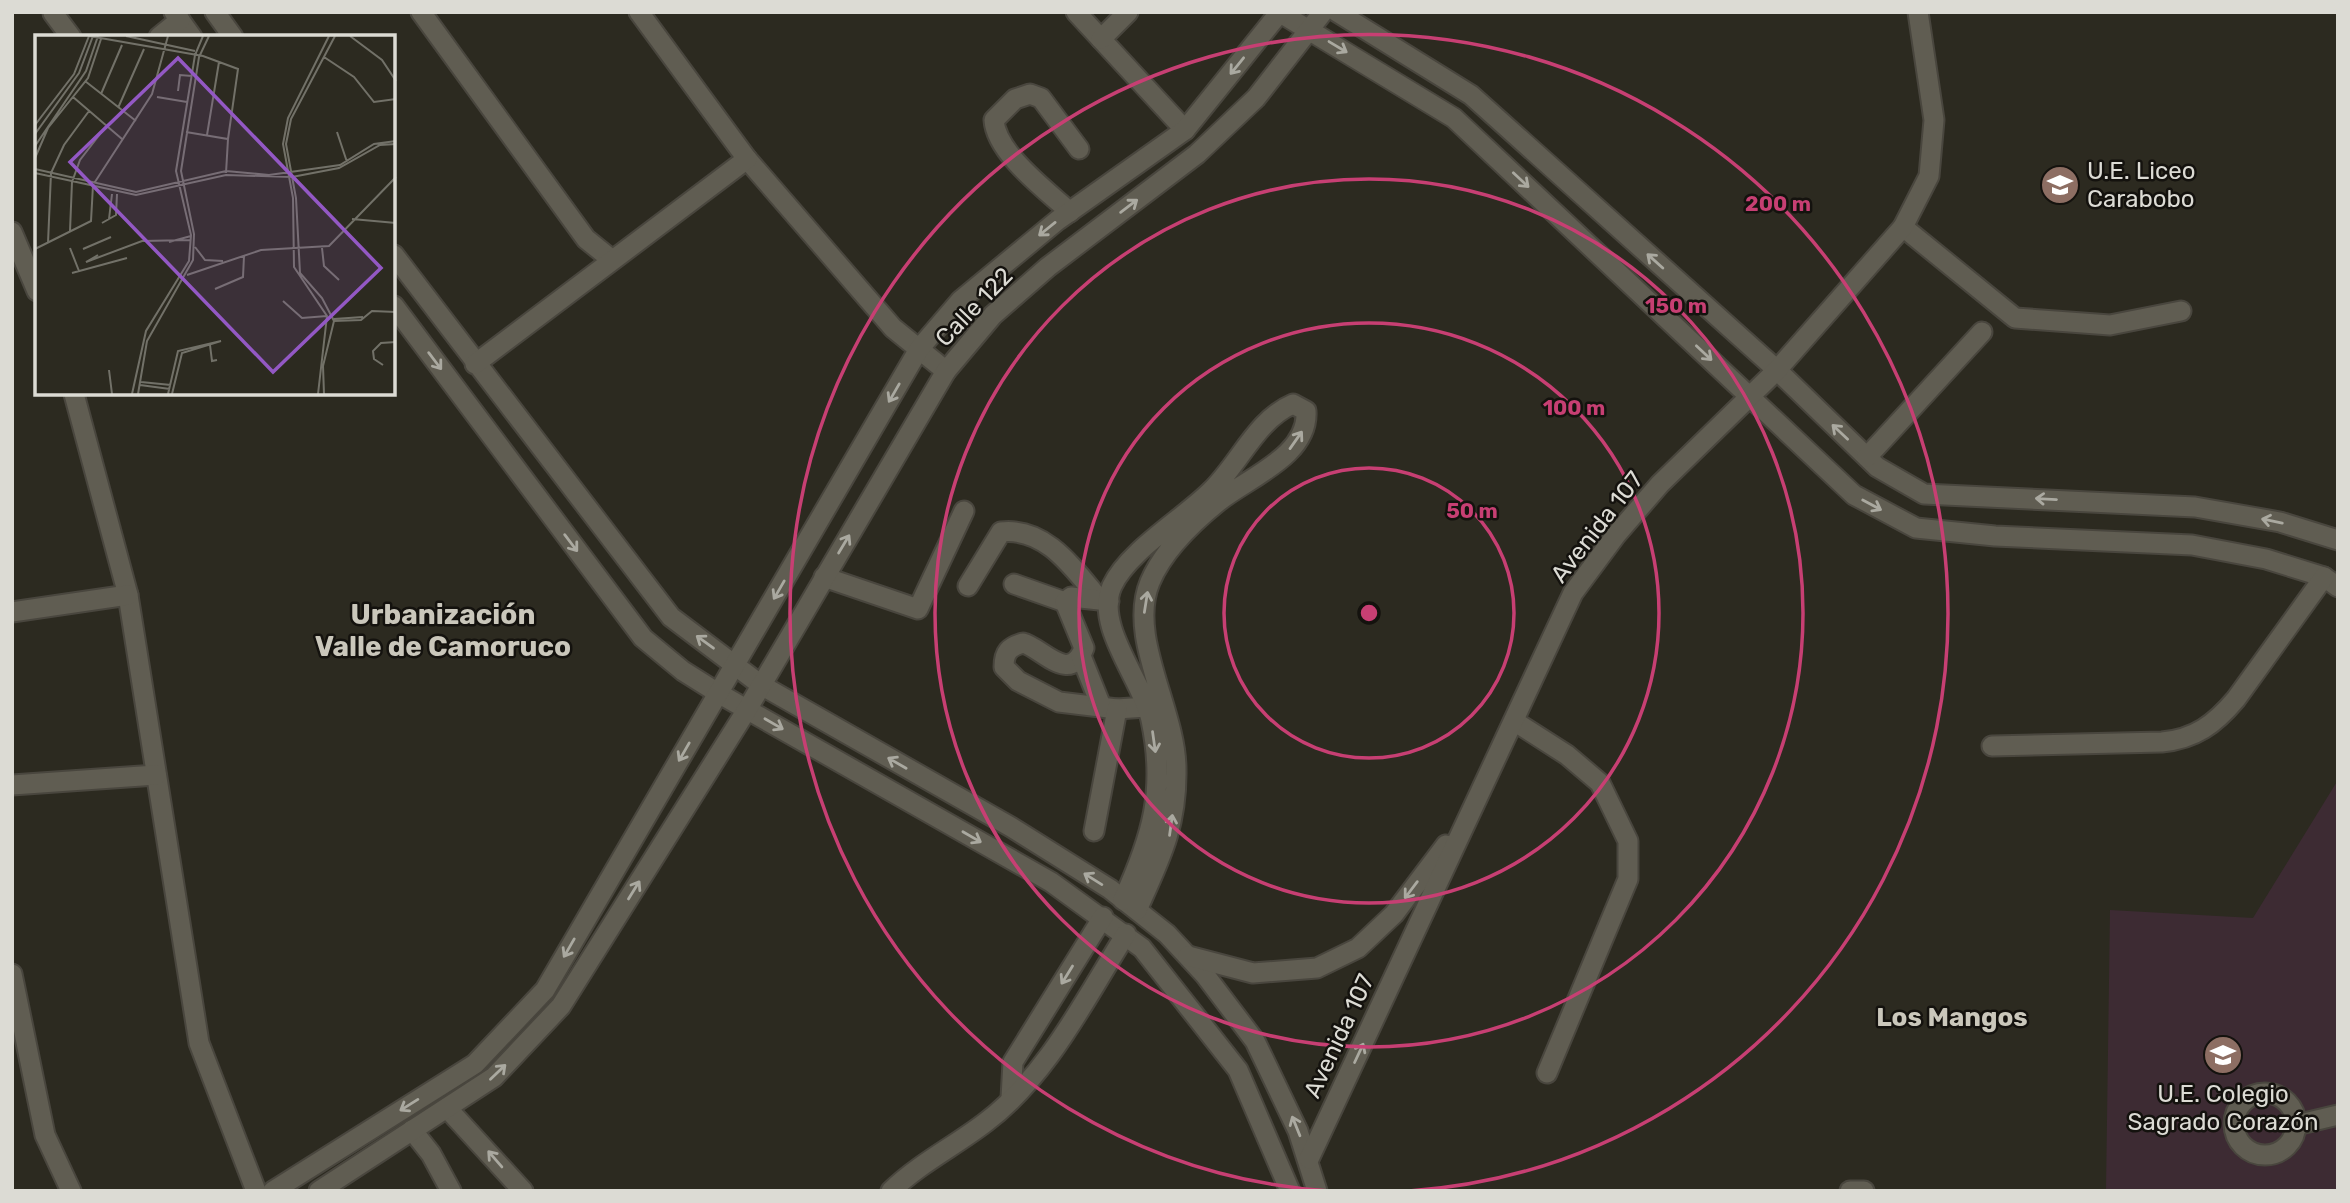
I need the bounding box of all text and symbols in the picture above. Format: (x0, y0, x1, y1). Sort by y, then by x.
inset map (35, 35, 396, 396)
one-way arrow (1328, 40, 1348, 54)
one-way arrow (1229, 56, 1244, 74)
place label: U.E. Liceo Carabobo (2087, 157, 2195, 213)
school or university icon: U.E. Liceo Carabobo (2039, 164, 2081, 206)
one-way arrow (1512, 172, 1529, 189)
text: 200 m (1745, 191, 1811, 216)
one-way arrow (1119, 198, 1137, 213)
one-way arrow (1039, 221, 1057, 237)
one-way arrow (1646, 253, 1664, 269)
street label: Calle 122 (930, 262, 1018, 352)
text: 150 m (1645, 293, 1707, 318)
one-way arrow (1695, 344, 1712, 361)
one-way arrow (427, 351, 442, 370)
one-way arrow (887, 383, 901, 403)
text: 100 m (1543, 395, 1605, 420)
one-way arrow (1832, 423, 1849, 440)
one-way arrow (1289, 431, 1303, 450)
street label: Avenida 107 (1545, 466, 1649, 588)
one-way arrow (2035, 492, 2058, 505)
text: 50 m (1446, 498, 1498, 523)
one-way arrow (1862, 499, 1882, 513)
one-way arrow (2261, 514, 2284, 527)
one-way arrow (564, 533, 579, 551)
one-way arrow (838, 534, 852, 554)
one-way arrow (772, 579, 786, 599)
one-way arrow (1140, 591, 1153, 614)
district label: Urbanización Valle de Camoruco (315, 598, 571, 663)
centre of rings (1357, 601, 1381, 625)
one-way arrow (696, 635, 715, 649)
one-way arrow (764, 717, 784, 731)
one-way arrow (1148, 731, 1161, 753)
one-way arrow (677, 741, 690, 762)
one-way arrow (888, 756, 908, 770)
one-way arrow (1165, 814, 1178, 837)
one-way arrow (961, 830, 981, 844)
one-way arrow (1084, 871, 1103, 886)
one-way arrow (627, 881, 641, 901)
one-way arrow (1404, 881, 1419, 899)
one-way arrow (562, 938, 576, 958)
one-way arrow (1060, 964, 1074, 984)
street label: Avenida 107 (1298, 970, 1380, 1102)
district label: Los Mangos (1876, 1002, 2028, 1033)
school or university icon: U.E. Colegio Sagrado Corazón (2202, 1034, 2244, 1076)
one-way arrow (1353, 1043, 1366, 1064)
one-way arrow (489, 1063, 506, 1080)
place label: U.E. Colegio Sagrado Corazón (2128, 1080, 2318, 1136)
one-way arrow (400, 1099, 420, 1113)
one-way arrow (1289, 1116, 1302, 1137)
one-way arrow (488, 1151, 504, 1169)

